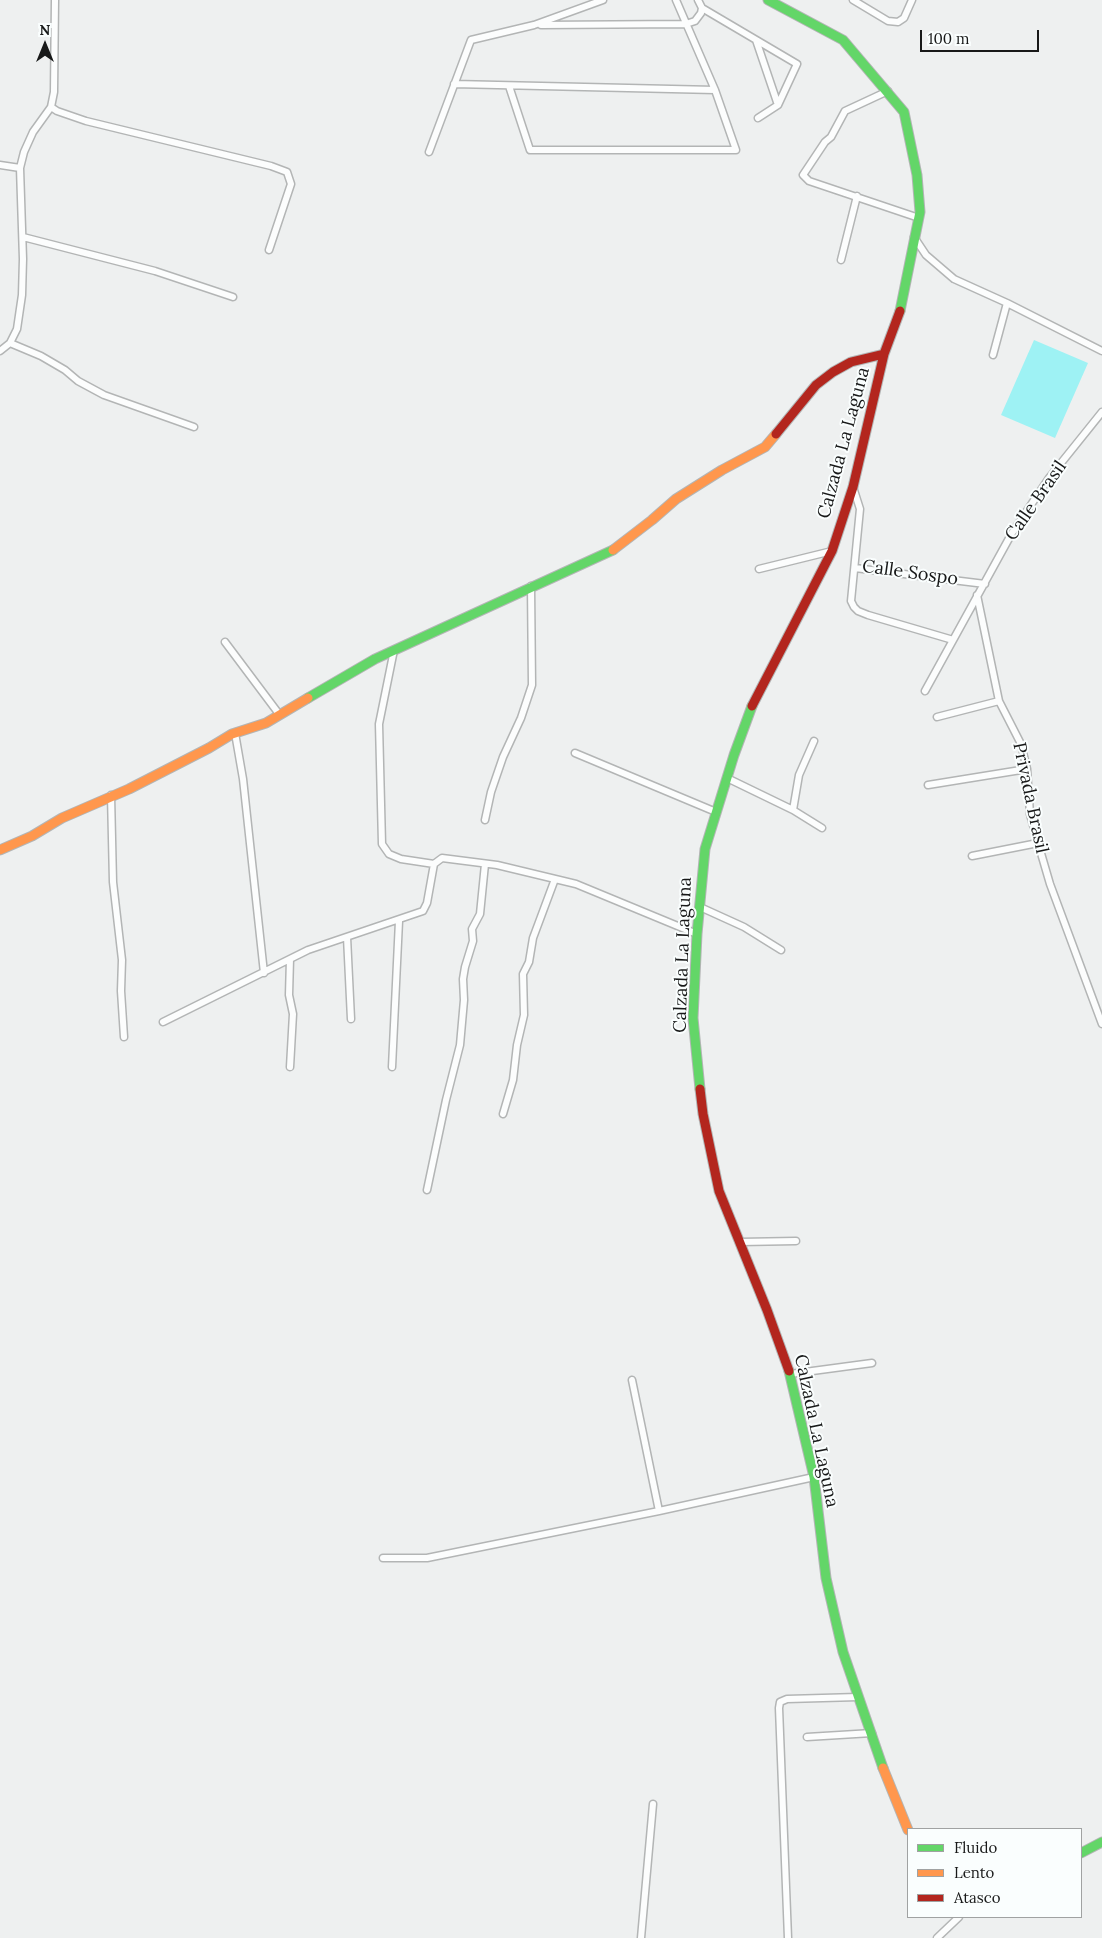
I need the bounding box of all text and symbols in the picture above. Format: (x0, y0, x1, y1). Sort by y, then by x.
north arrow (20, 20, 70, 70)
scale bar (922, 20, 1041, 52)
text: N (40, 21, 50, 39)
text: 100 m (928, 29, 969, 48)
street label: Calzada La Laguna (813, 365, 875, 521)
street label: Calle Brasil (1001, 457, 1071, 545)
street label: Calle Sospo (861, 556, 959, 590)
street label: Privada Brasil (1008, 740, 1052, 856)
street label: Calzada La Laguna (669, 877, 697, 1033)
street label: Calzada La Laguna (789, 1353, 843, 1509)
legend (907, 1828, 1082, 1918)
text: Fluido (954, 1838, 997, 1857)
text: Lento (954, 1863, 994, 1882)
text: Atasco (954, 1888, 1000, 1907)

